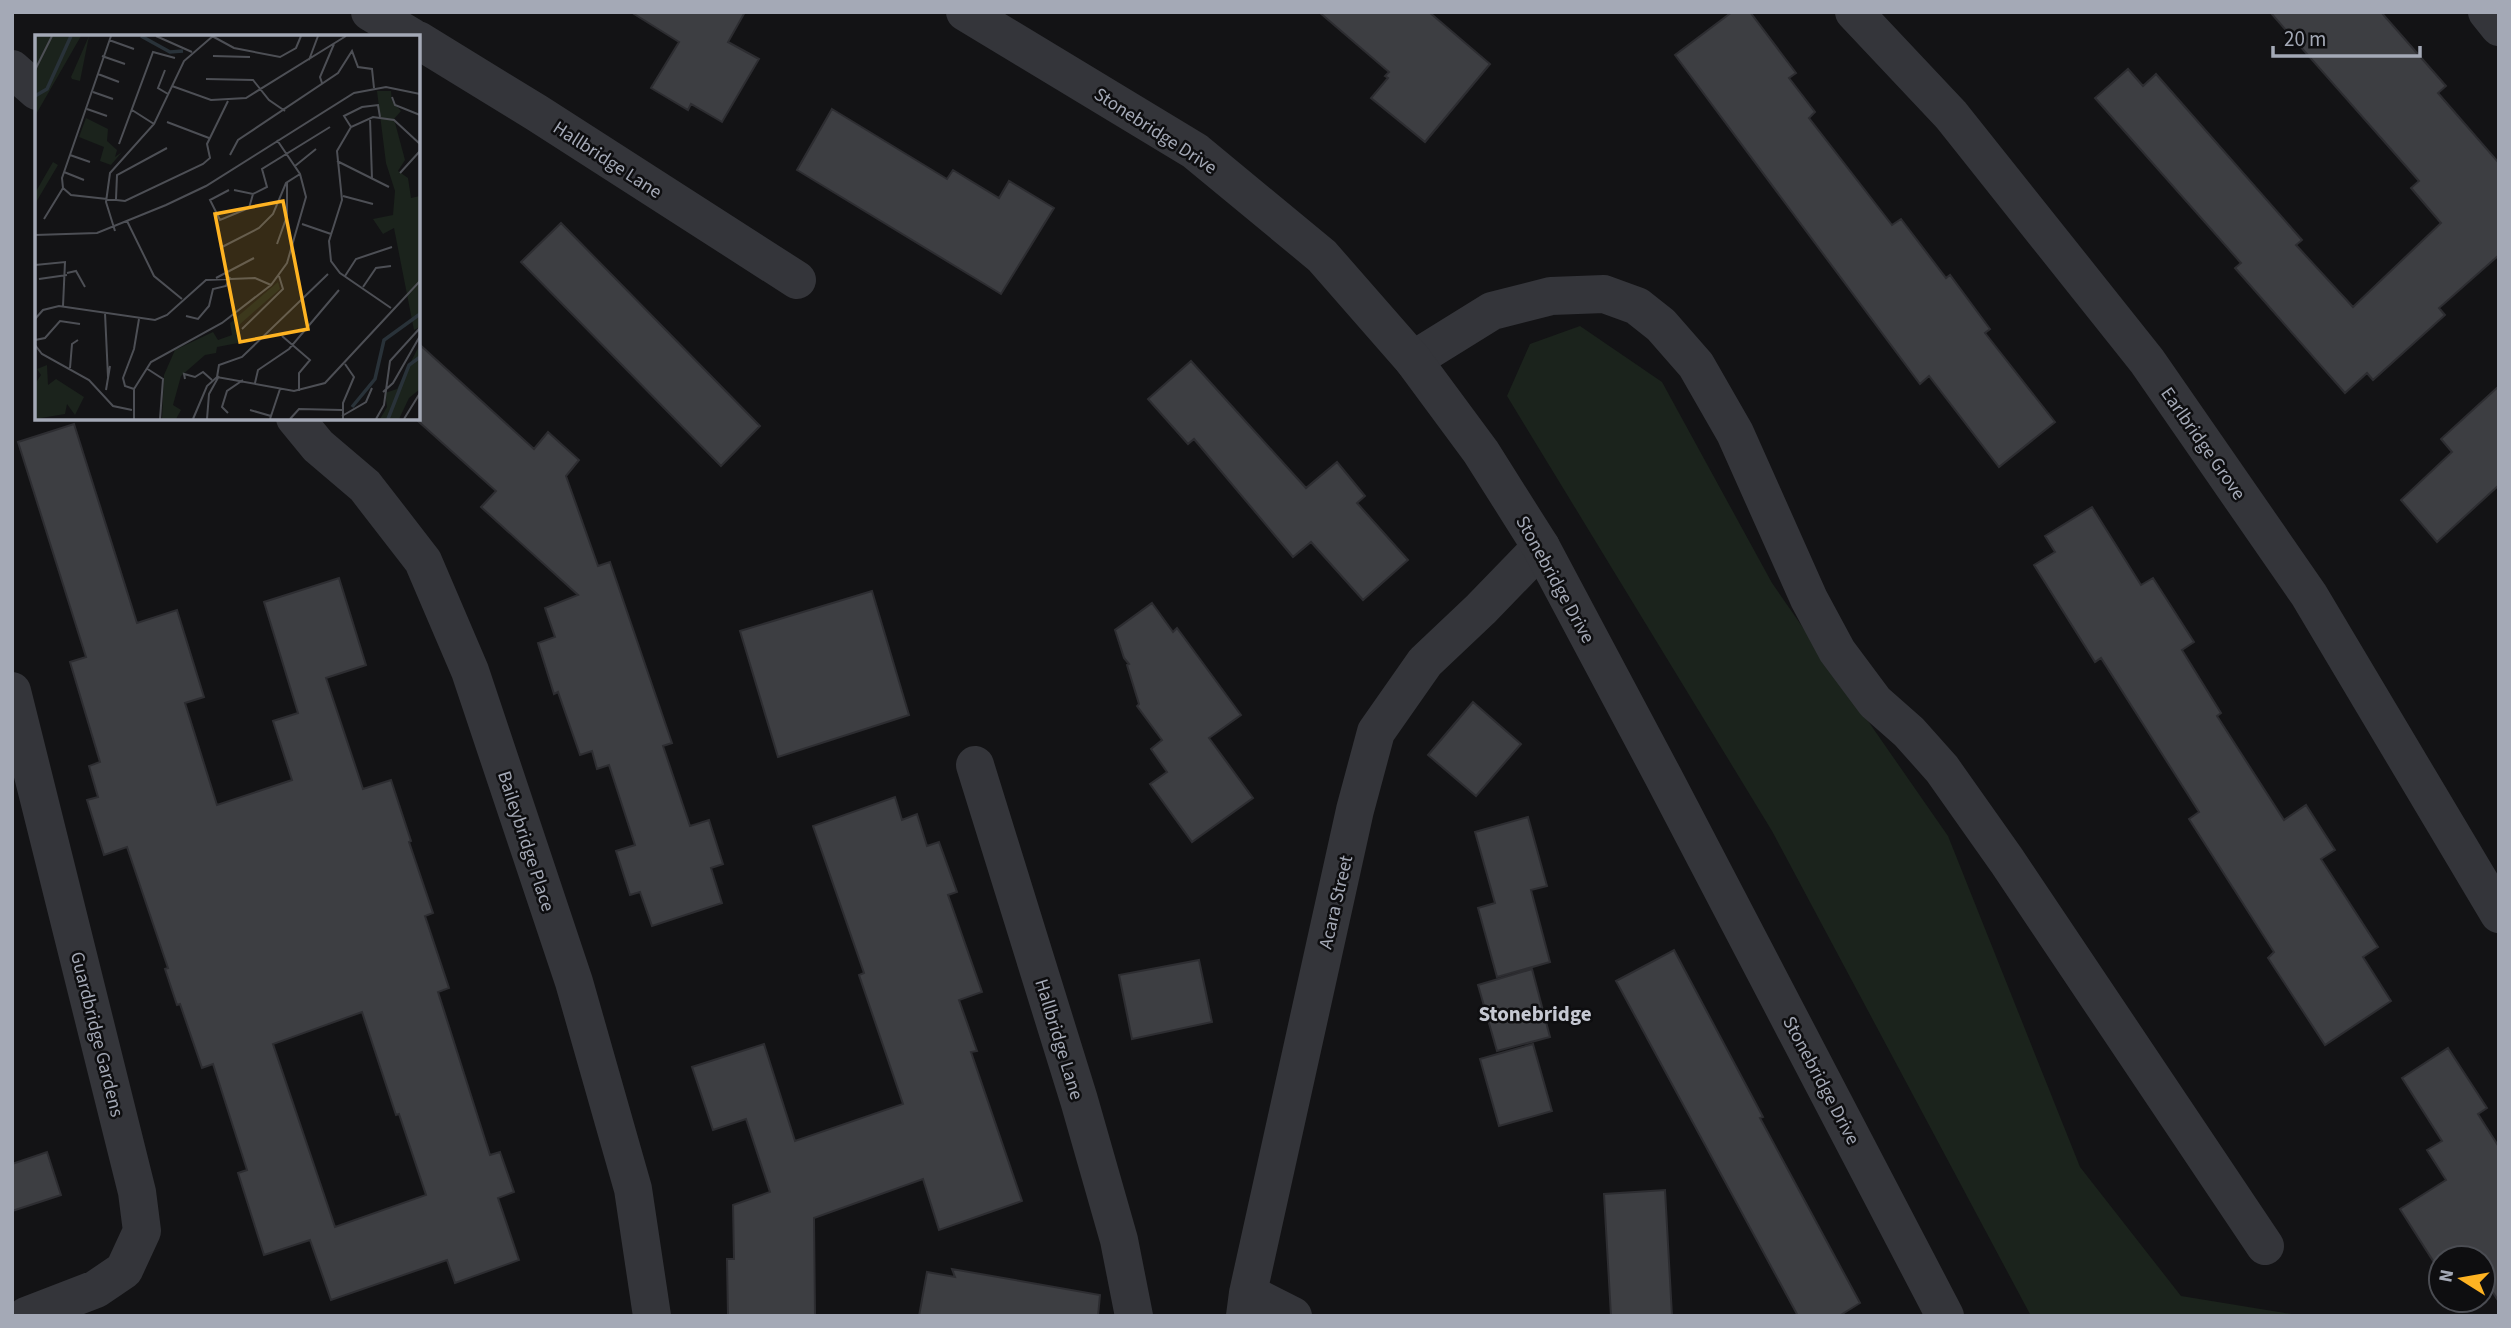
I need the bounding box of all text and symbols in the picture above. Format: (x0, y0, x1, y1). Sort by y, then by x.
scale bar (2273, 14, 2420, 58)
text: 20 m (2284, 24, 2326, 54)
inset map (35, 35, 420, 420)
street label: Stonebridge Drive (1088, 81, 1222, 181)
street label: Hallbridge Lane (547, 115, 667, 206)
street label: Earlbridge Grove (2154, 382, 2252, 506)
street label: Stonebridge Drive (1508, 511, 1601, 648)
street label: Baileybridge Place (490, 768, 561, 915)
street label: Acara Street (1313, 852, 1360, 952)
street label: Guardbridge Gardens (63, 949, 130, 1120)
street label: Hallbridge Lane (1027, 976, 1090, 1103)
district label: Stonebridge (1478, 999, 1592, 1029)
street label: Stonebridge Drive (1775, 1012, 1866, 1150)
north arrow (2427, 1244, 2497, 1314)
text: N (2432, 1267, 2461, 1285)

